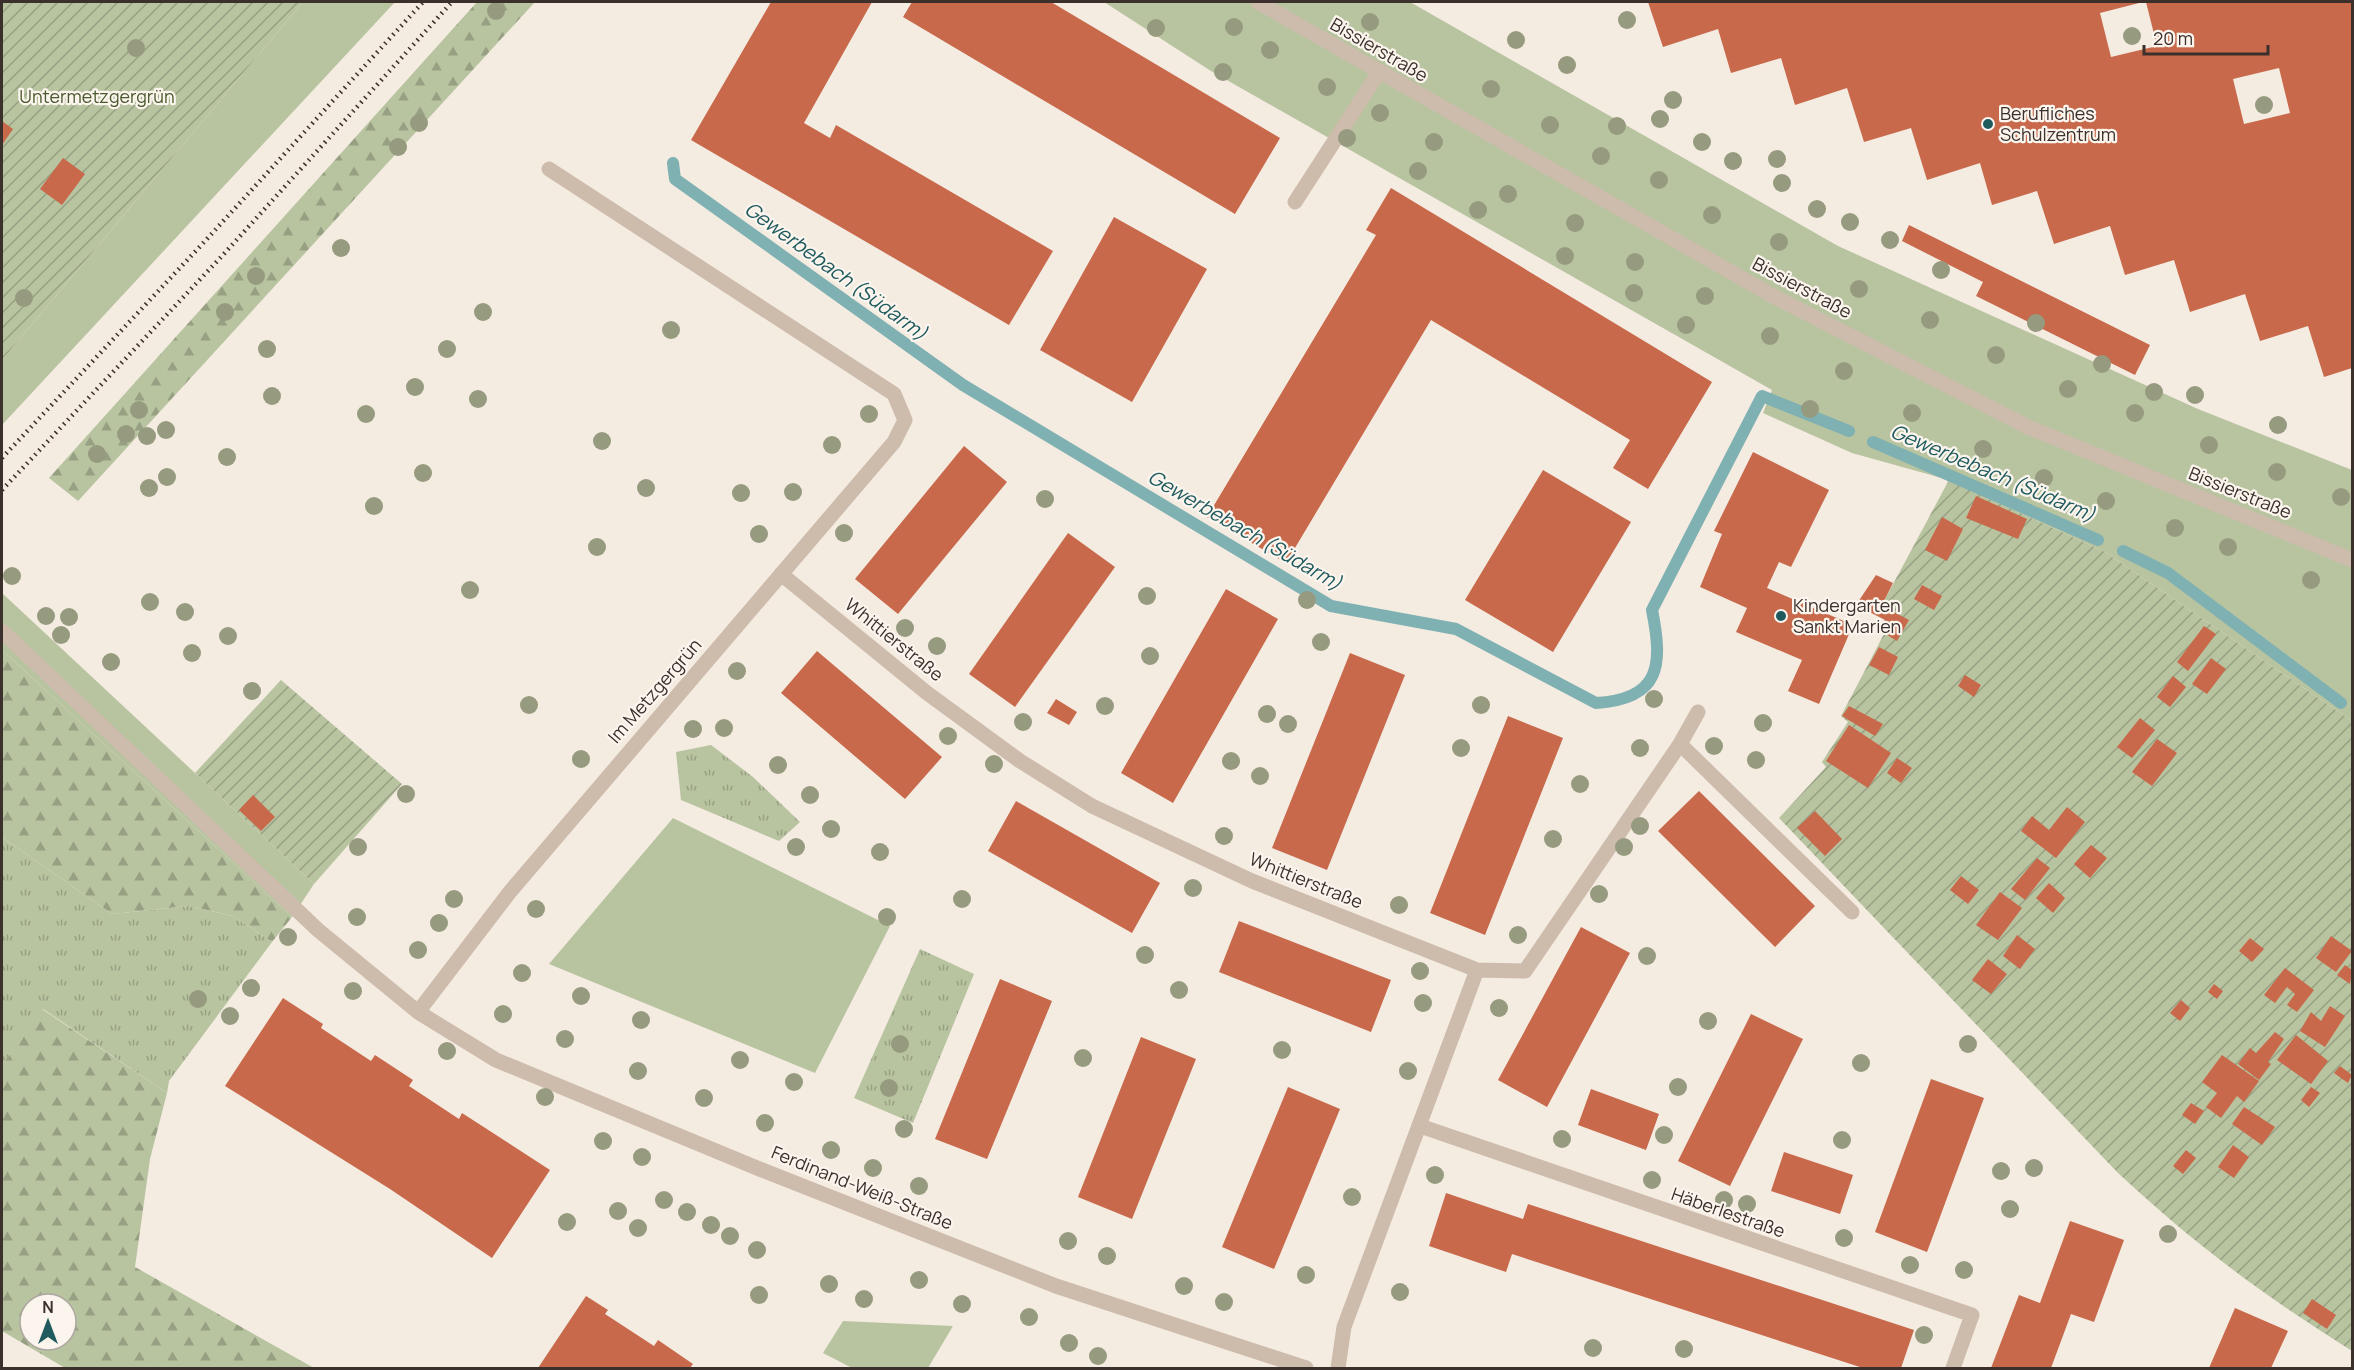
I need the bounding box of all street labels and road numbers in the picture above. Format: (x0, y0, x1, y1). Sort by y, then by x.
street label: Bissierstraße (1326, 11, 1433, 87)
street label: Bissierstraße (1749, 251, 1856, 323)
street label: Bissierstraße (2185, 461, 2295, 524)
street label: Whittierstraße (840, 592, 949, 686)
street label: Im Metzgergrün (602, 633, 706, 748)
street label: Whittierstraße (1246, 846, 1367, 914)
street label: Ferdinand-Weiß-Straße (768, 1140, 957, 1234)
street label: Häberlestraße (1668, 1181, 1788, 1243)

